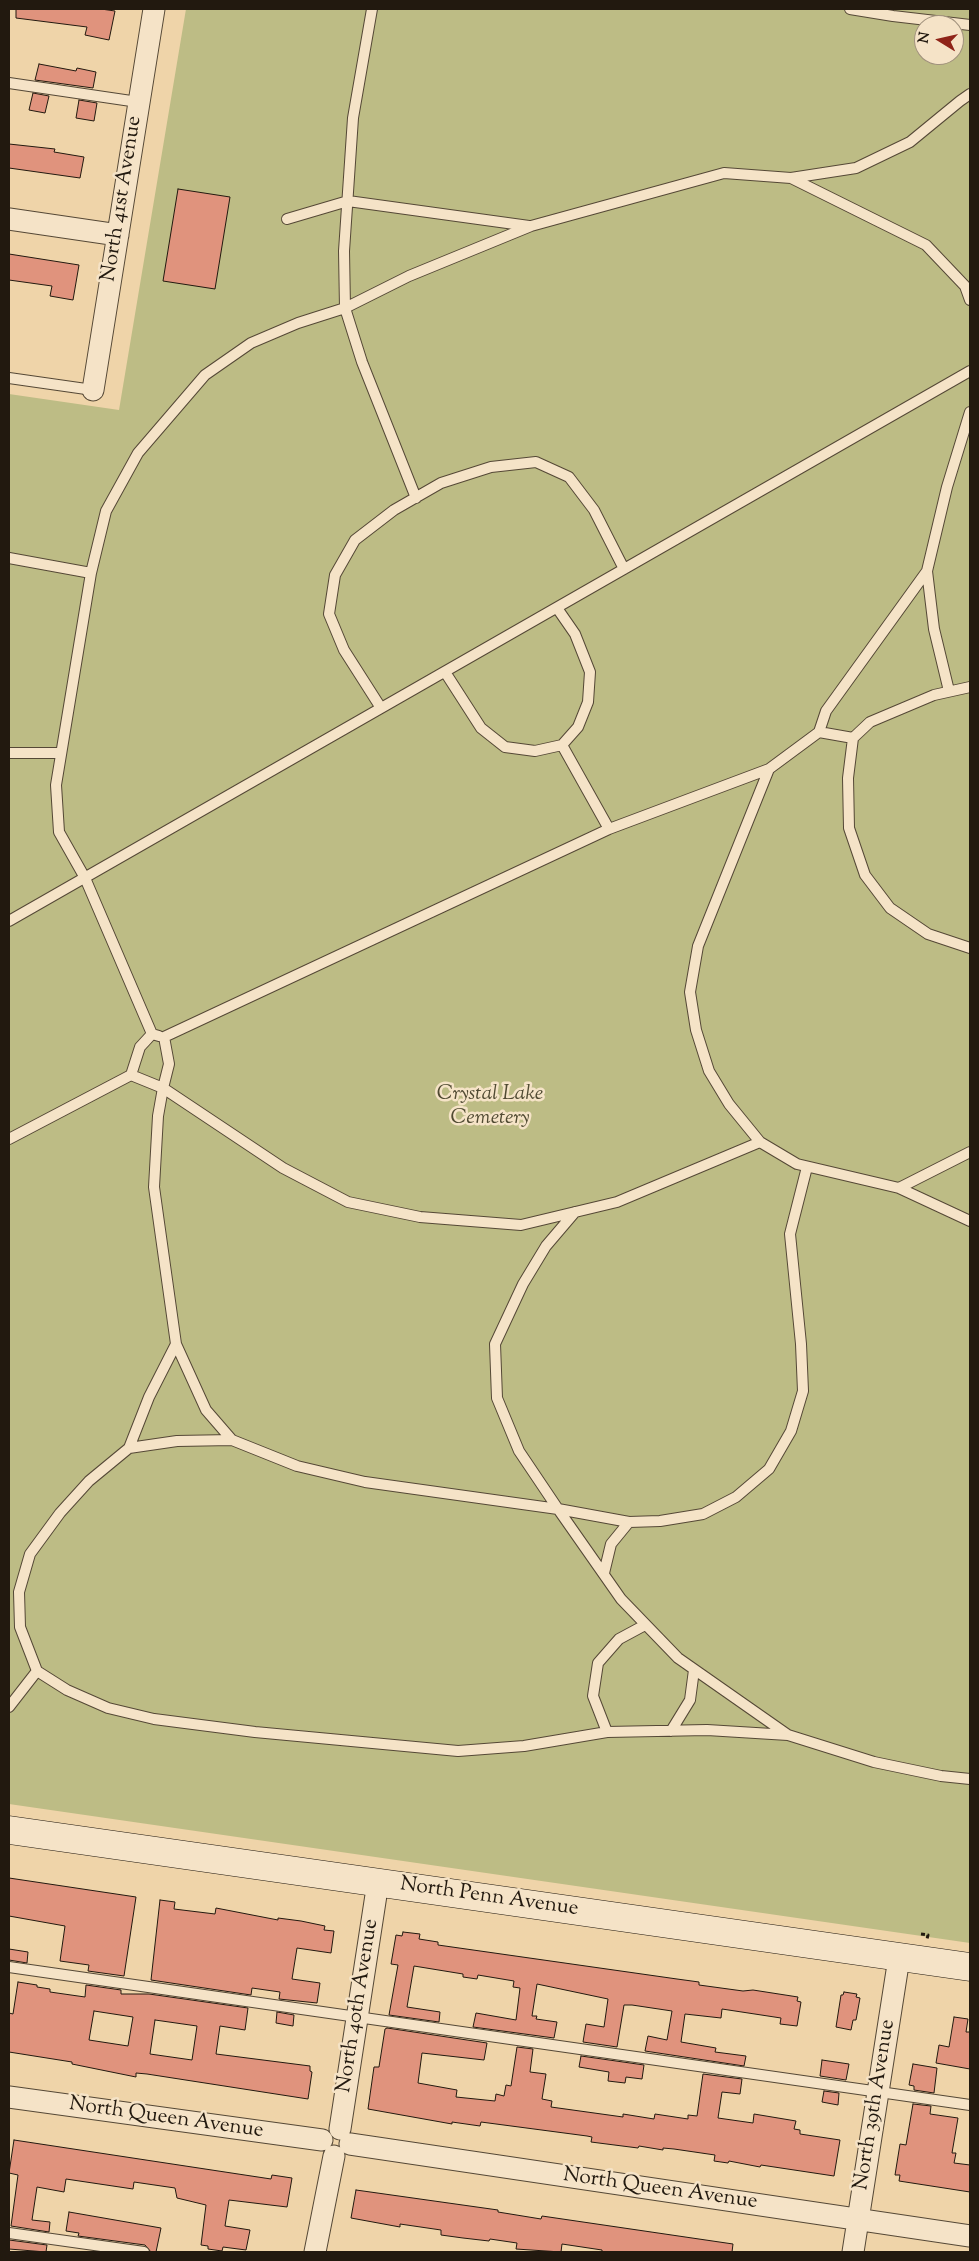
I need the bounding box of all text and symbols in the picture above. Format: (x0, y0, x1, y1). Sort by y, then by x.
north arrow (914, 15, 964, 65)
text: N (914, 31, 936, 45)
street label: North 41st Avenue (97, 114, 149, 284)
park label: Crystal Lake Cemetery (437, 1082, 543, 1132)
street label: North Penn Avenue (398, 1873, 580, 1923)
street label: North 40th Avenue (333, 1917, 385, 2095)
street label: North 39th Avenue (850, 2018, 902, 2192)
street label: North Queen Avenue (67, 2093, 265, 2145)
street label: North Queen Avenue (561, 2164, 759, 2216)

